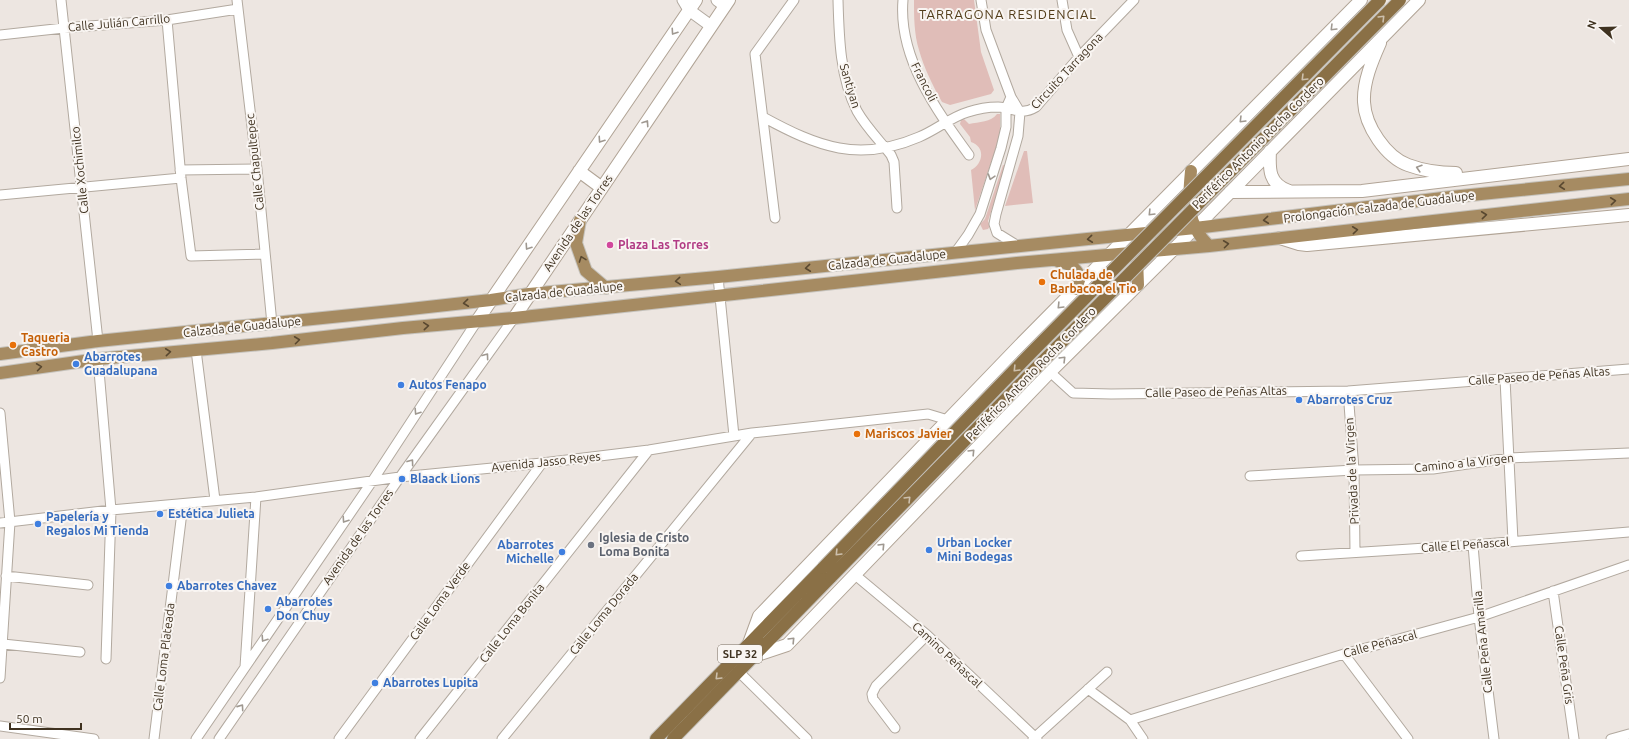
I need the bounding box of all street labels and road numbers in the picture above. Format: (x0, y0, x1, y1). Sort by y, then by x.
street label: Calle Julián Carrillo (67, 12, 171, 33)
street label: Circuito Tarragona (1028, 30, 1105, 111)
street label: Francoli (909, 60, 940, 104)
street label: Santiyan (838, 62, 863, 110)
street label: Periférico Antonio Rocha Cordero (1189, 74, 1326, 211)
street label: Calle Chapultepec (243, 113, 266, 211)
street label: Calle Xochimilco (68, 126, 91, 214)
street label: Avenida de las Torres (540, 172, 615, 273)
street label: Prolongación Calzada de Guadalupe (1283, 188, 1475, 225)
street label: Calzada de Guadalupe (827, 247, 947, 272)
street label: Calzada de Guadalupe (504, 279, 624, 304)
street label: Periférico Antonio Rocha Cordero (963, 304, 1098, 443)
street label: Calzada de Guadalupe (182, 314, 302, 339)
street label: Calle Paseo de Peñas Altas (1468, 364, 1610, 387)
street label: Calle Paseo de Peñas Altas (1145, 384, 1287, 399)
street label: Privada de la Virgen (1342, 417, 1361, 525)
street label: Avenida Jasso Reyes (491, 449, 601, 474)
street label: Camino a la Virgen (1413, 451, 1514, 474)
street label: Avenida de las Torres (320, 486, 395, 587)
street label: Calle El Peñascal (1420, 535, 1510, 554)
street label: Calle Loma Verde (407, 559, 472, 642)
street label: Calle Loma Dorada (567, 570, 640, 657)
street label: Calle Loma Bonita (477, 581, 547, 665)
street label: Calle Peña Amarilla (1471, 590, 1494, 694)
street label: Calle Loma Plateada (150, 602, 177, 712)
street label: Camino Peñascal (910, 619, 985, 690)
street label: Calle Peña Gris (1553, 625, 1576, 705)
street label: Calle Peñascal (1342, 627, 1418, 660)
road number: SLP 32 (718, 645, 762, 663)

